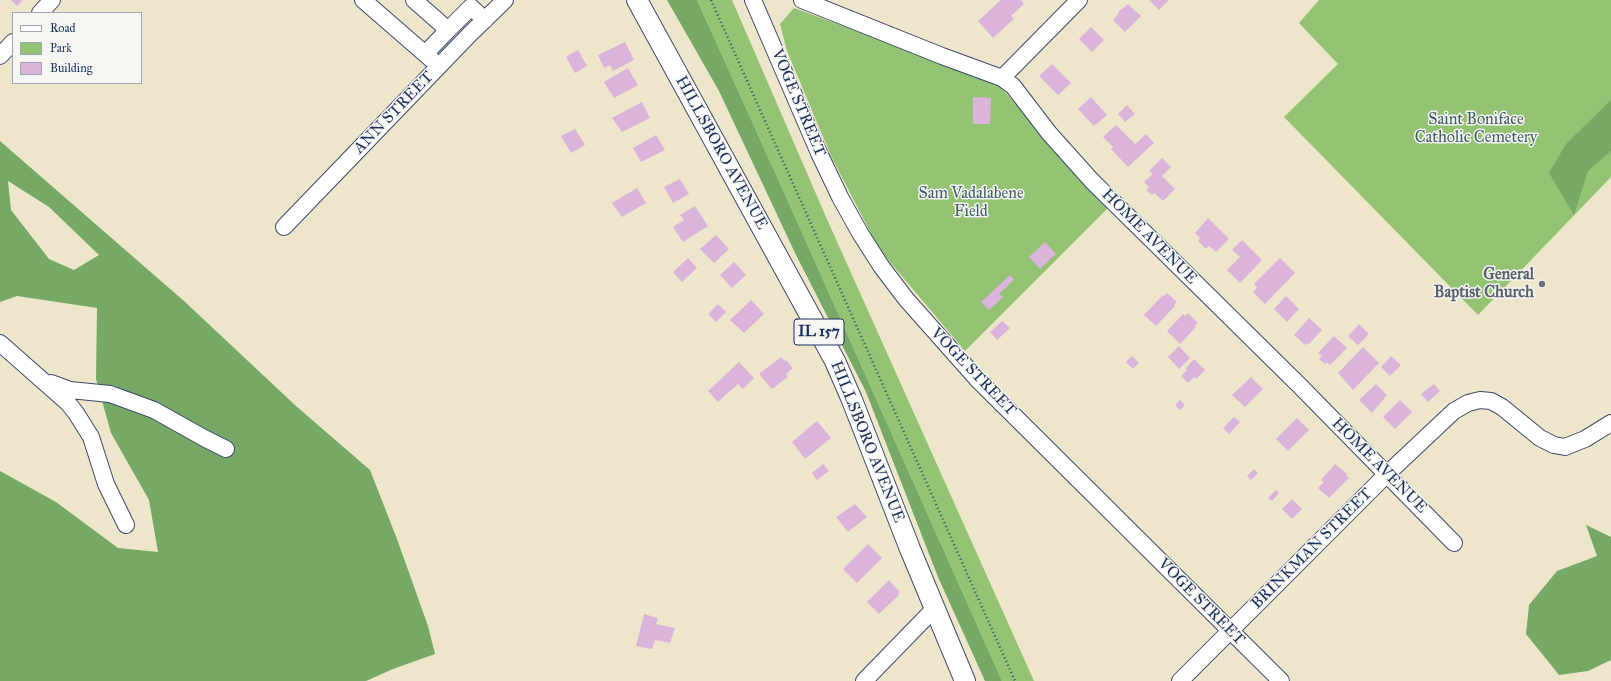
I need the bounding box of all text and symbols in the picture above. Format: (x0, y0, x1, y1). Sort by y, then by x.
legend (12, 12, 142, 84)
text: Road (50, 21, 76, 35)
text: Park (50, 41, 72, 55)
street label: VOGE STREET (767, 46, 829, 160)
text: Building (50, 61, 92, 75)
street label: ANN STREET (350, 68, 438, 158)
street label: HILLSBORO AVENUE (671, 73, 771, 233)
park label: Saint Boniface Catholic Cemetery (1415, 110, 1537, 148)
park label: Sam Vadalabene Field (918, 184, 1024, 222)
street label: HOME AVENUE (1097, 185, 1201, 289)
place label: General Baptist Church (1434, 265, 1534, 303)
marker: General Baptist Church (1537, 279, 1547, 289)
road number: IL 157 (794, 319, 844, 345)
street label: VOGE STREET (926, 324, 1020, 420)
street label: HILLSBORO AVENUE (826, 358, 908, 526)
street label: HOME AVENUE (1327, 414, 1431, 518)
street label: BRINKMAN STREET (1248, 485, 1376, 613)
street label: VOGE STREET (1154, 555, 1248, 649)

